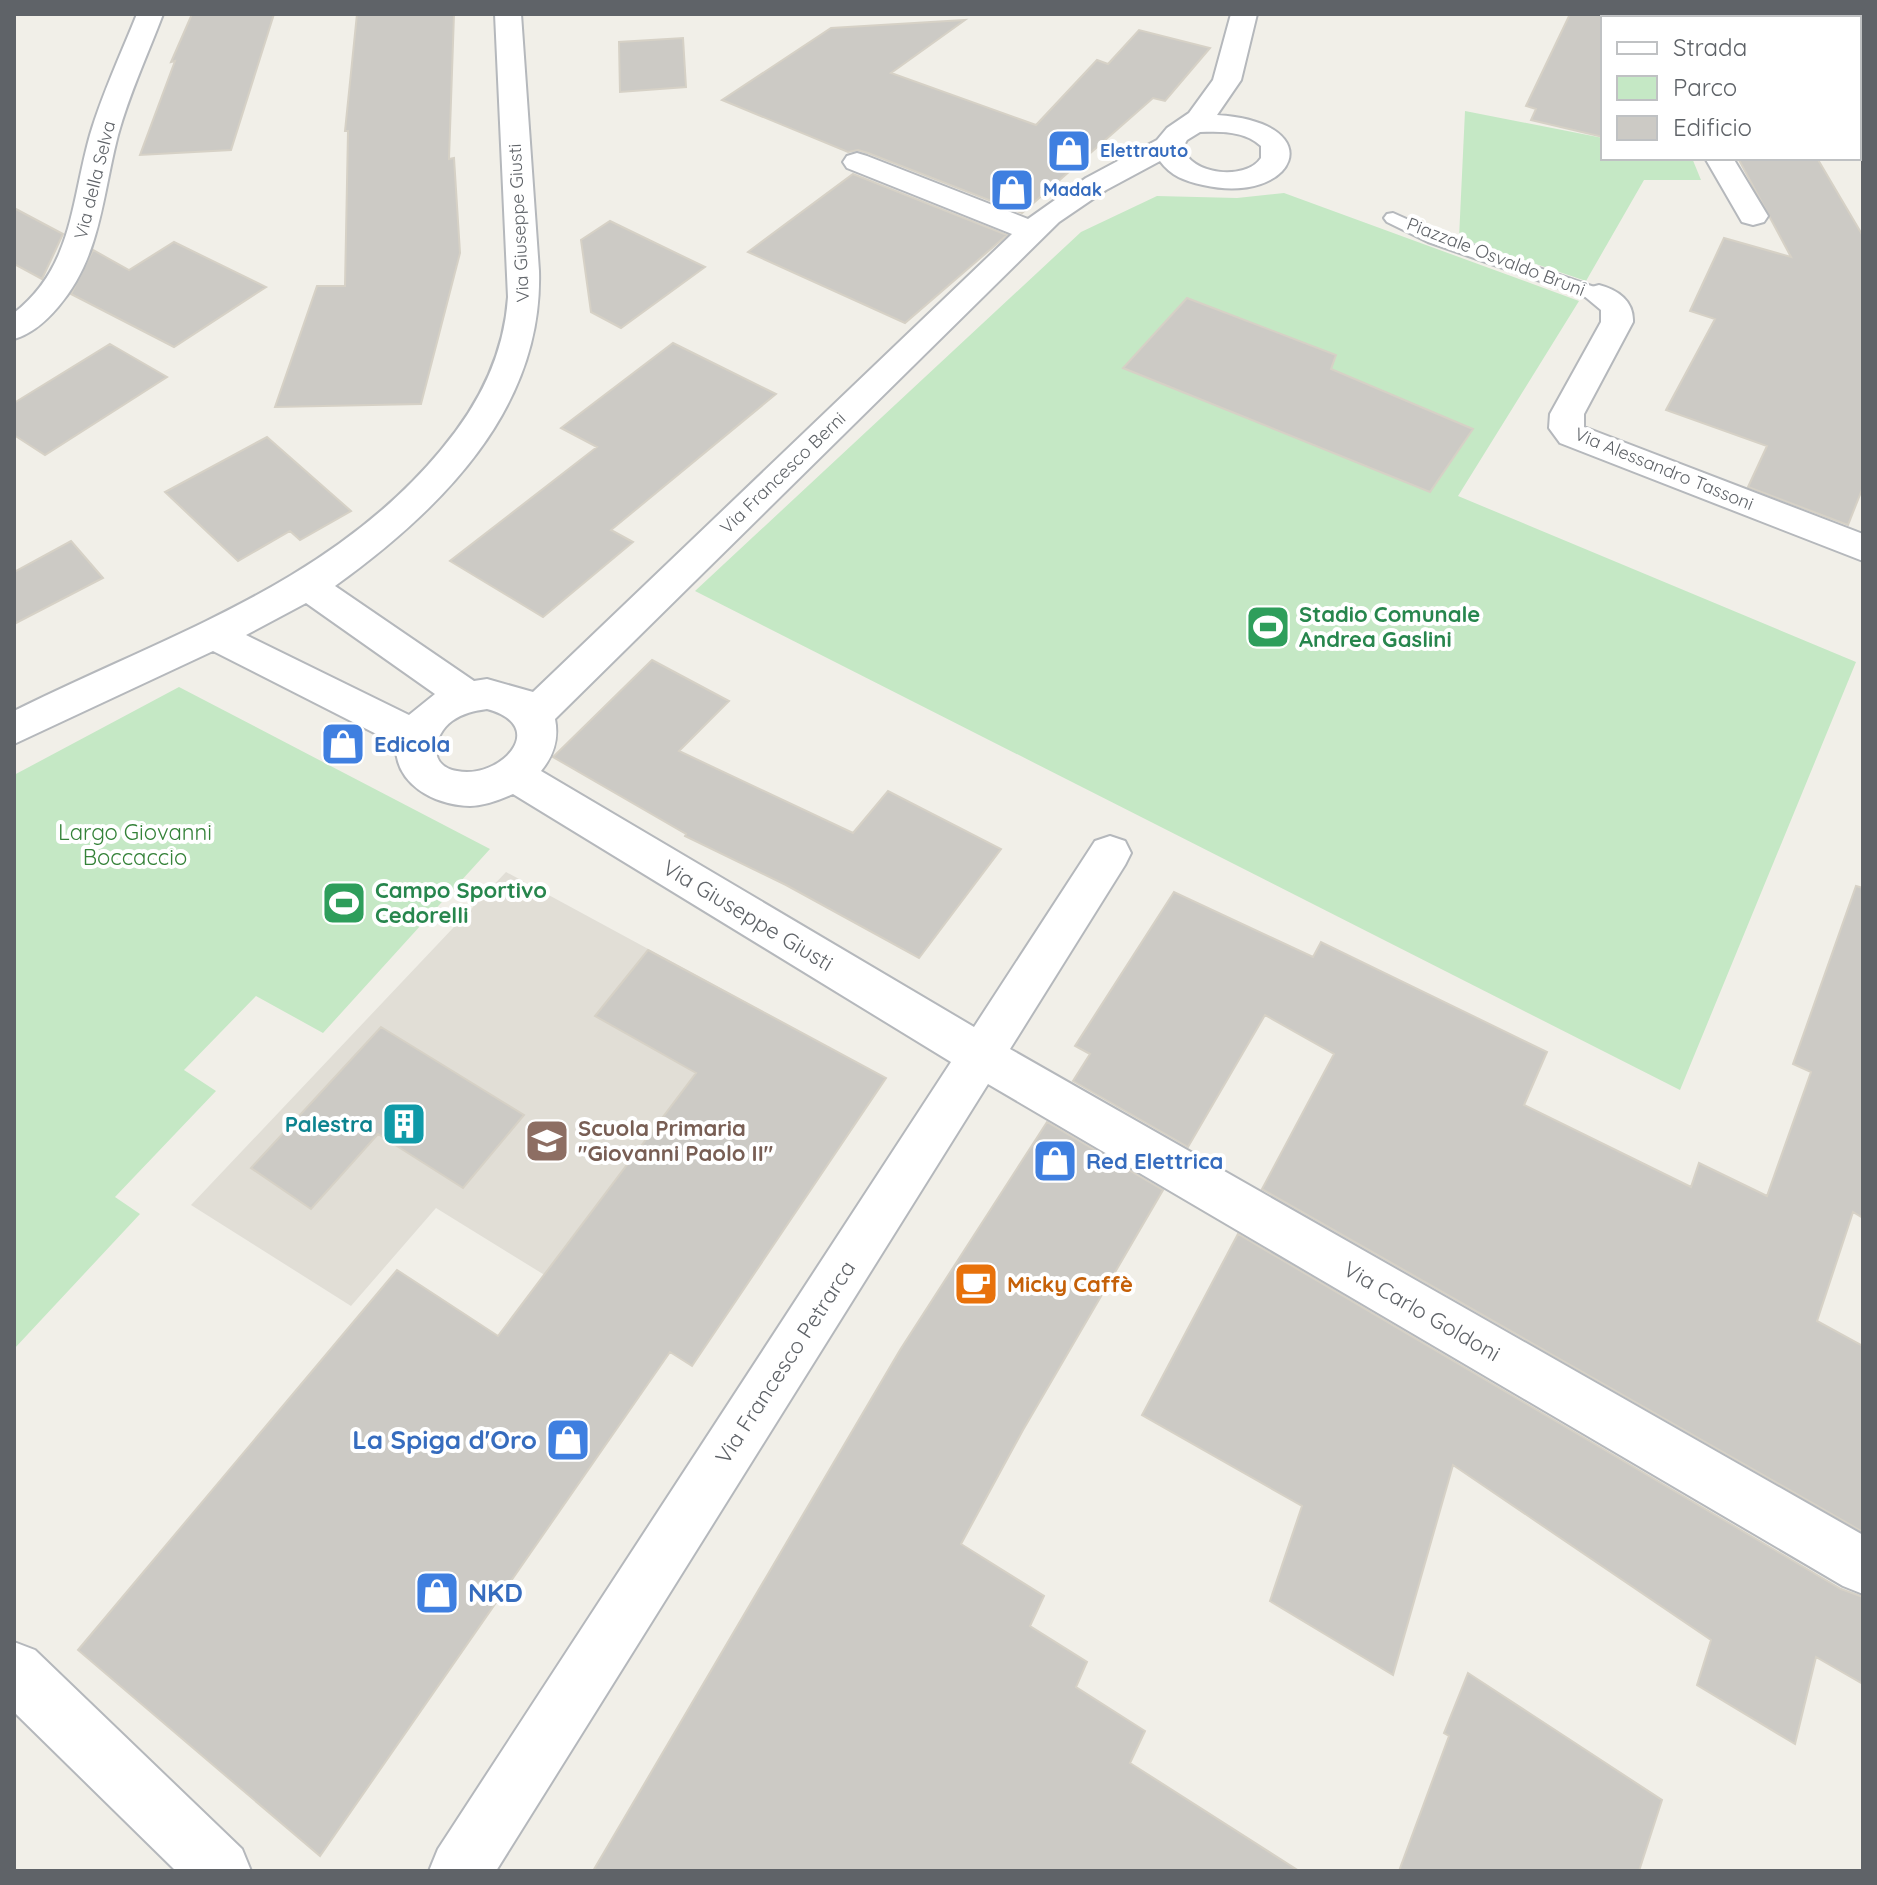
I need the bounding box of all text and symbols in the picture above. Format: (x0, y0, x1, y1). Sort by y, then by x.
legend (1601, 16, 1861, 160)
text: Strada (1673, 32, 1747, 62)
text: Parco (1673, 72, 1737, 102)
text: Edificio (1673, 112, 1752, 142)
street label: Via della Selva (69, 118, 120, 241)
shop icon: Elettrauto (1045, 127, 1093, 175)
place label: Elettrauto (1100, 139, 1188, 162)
street label: Via Giuseppe Giusti (503, 143, 534, 303)
shop icon: Madak (988, 166, 1036, 214)
place label: Madak (1043, 178, 1102, 201)
street label: Piazzale Osvaldo Bruni (1404, 212, 1589, 301)
street label: Via Francesco Berni (715, 407, 850, 539)
street label: Via Alessandro Tassoni (1571, 422, 1757, 515)
place label: Stadio Comunale Andrea Gaslini (1299, 600, 1480, 653)
sports icon: Stadio Comunale Andrea Gaslini (1244, 603, 1292, 651)
shop icon: Edicola (319, 720, 367, 768)
place label: Edicola (374, 730, 450, 758)
park label: Largo Giovanni Boccaccio (58, 818, 212, 871)
street label: Via Giuseppe Giusti (658, 853, 838, 977)
place label: Campo Sportivo Cedorelli (375, 876, 547, 929)
sports icon: Campo Sportivo Cedorelli (320, 879, 368, 927)
building icon: Palestra (380, 1100, 428, 1148)
place label: Palestra (285, 1110, 373, 1138)
place label: Scuola Primaria "Giovanni Paolo II" (578, 1114, 773, 1167)
school or university icon: Scuola Primaria "Giovanni Paolo II" (523, 1117, 571, 1165)
shop icon: Red Elettrica (1031, 1137, 1079, 1185)
place label: Red Elettrica (1086, 1147, 1223, 1175)
street label: Via Francesco Petrarca (709, 1255, 861, 1469)
street label: Via Carlo Goldoni (1339, 1255, 1505, 1367)
cafe icon: Micky Caffè (952, 1260, 1000, 1308)
place label: Micky Caffè (1007, 1270, 1133, 1298)
shop icon: La Spiga d'Oro (544, 1416, 592, 1464)
place label: La Spiga d'Oro (352, 1423, 537, 1456)
shop icon: NKD (413, 1569, 461, 1617)
place label: NKD (468, 1576, 523, 1609)

